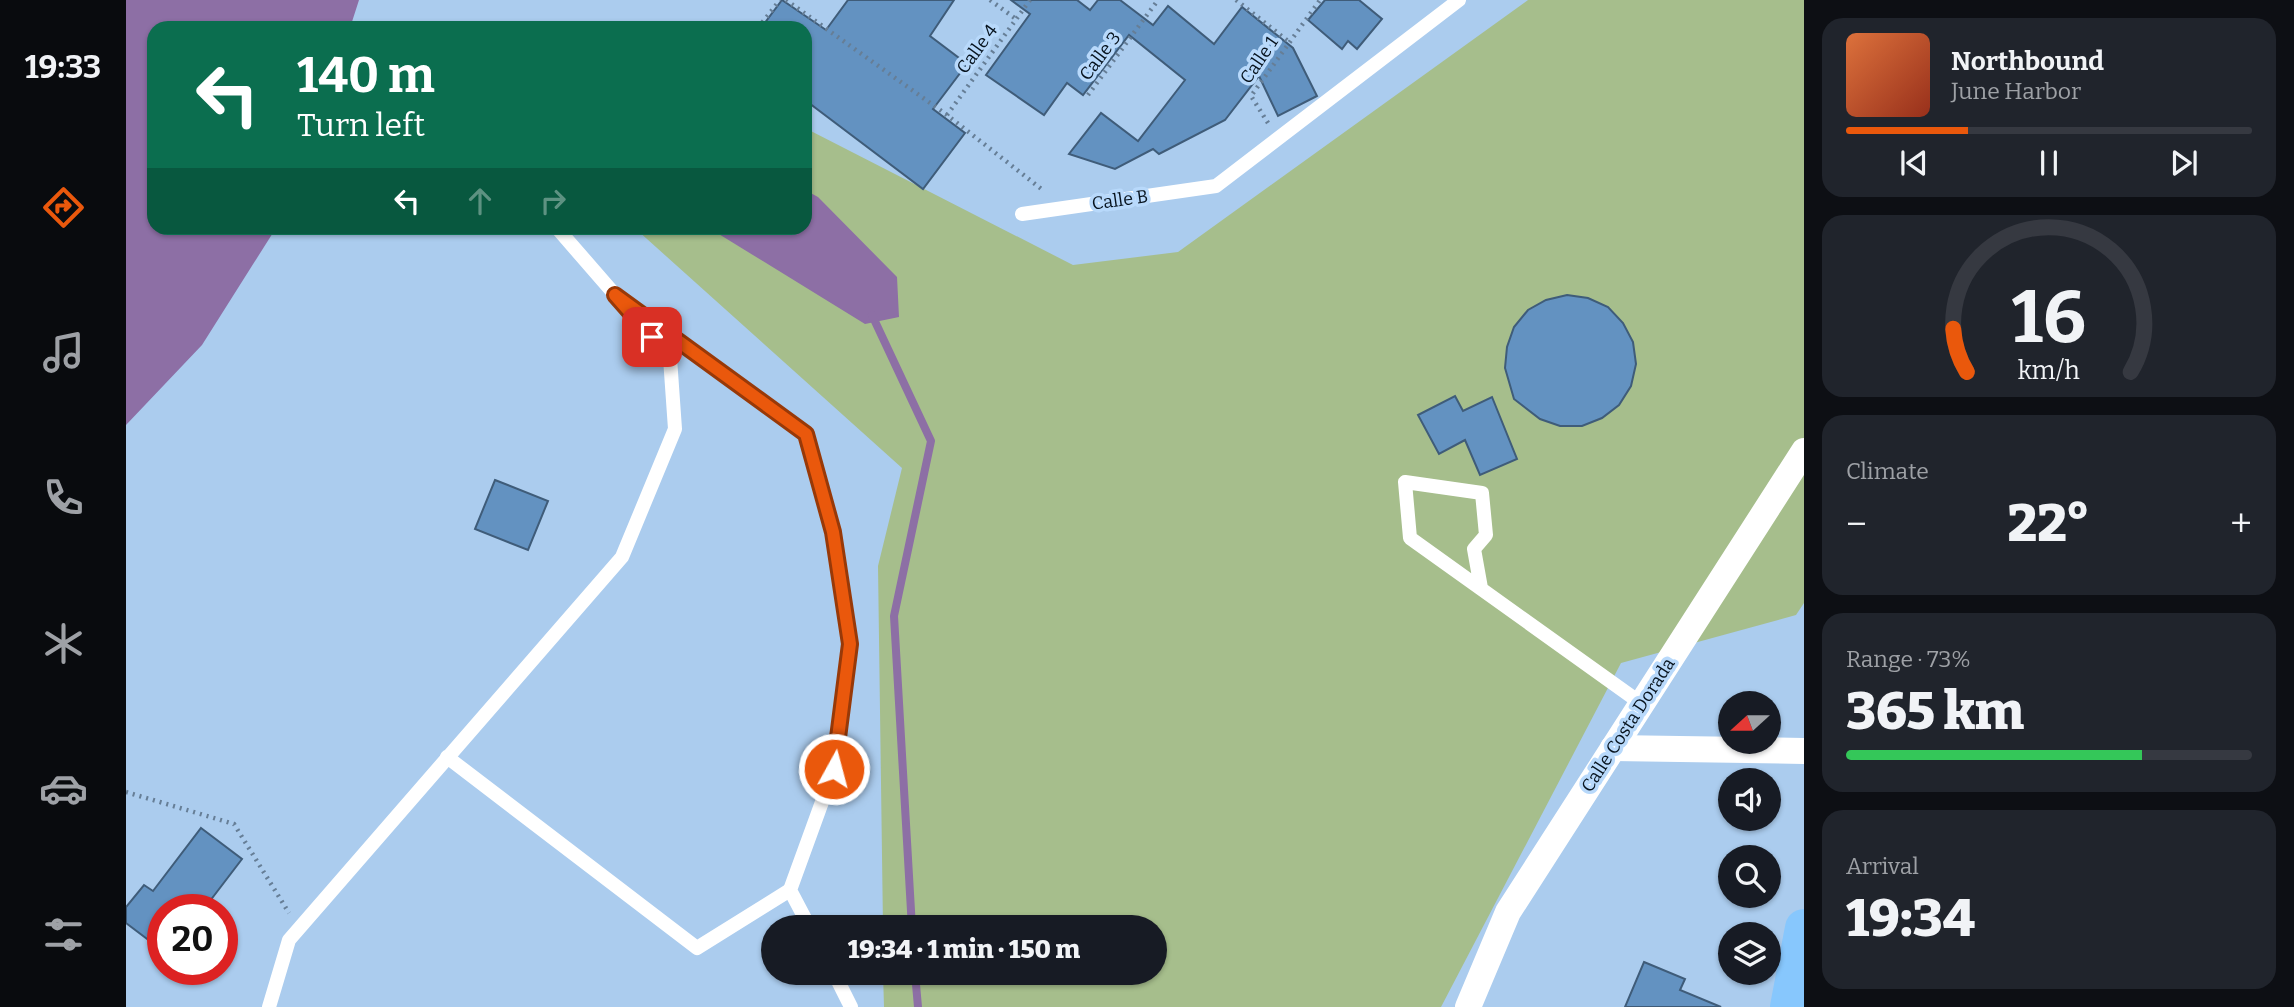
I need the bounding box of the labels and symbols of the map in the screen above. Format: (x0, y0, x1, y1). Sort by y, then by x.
street label: Calle 4 (952, 20, 1002, 78)
street label: Calle 3 (1075, 27, 1125, 85)
street label: Calle 1 (1235, 32, 1283, 88)
street label: Calle B (1090, 185, 1150, 215)
pin (622, 307, 682, 367)
street label: Calle Costa Dorada (1576, 654, 1680, 796)
north arrow (1718, 691, 1782, 754)
position arrow (797, 732, 871, 806)
speed limit sign: 20 (147, 894, 238, 985)

